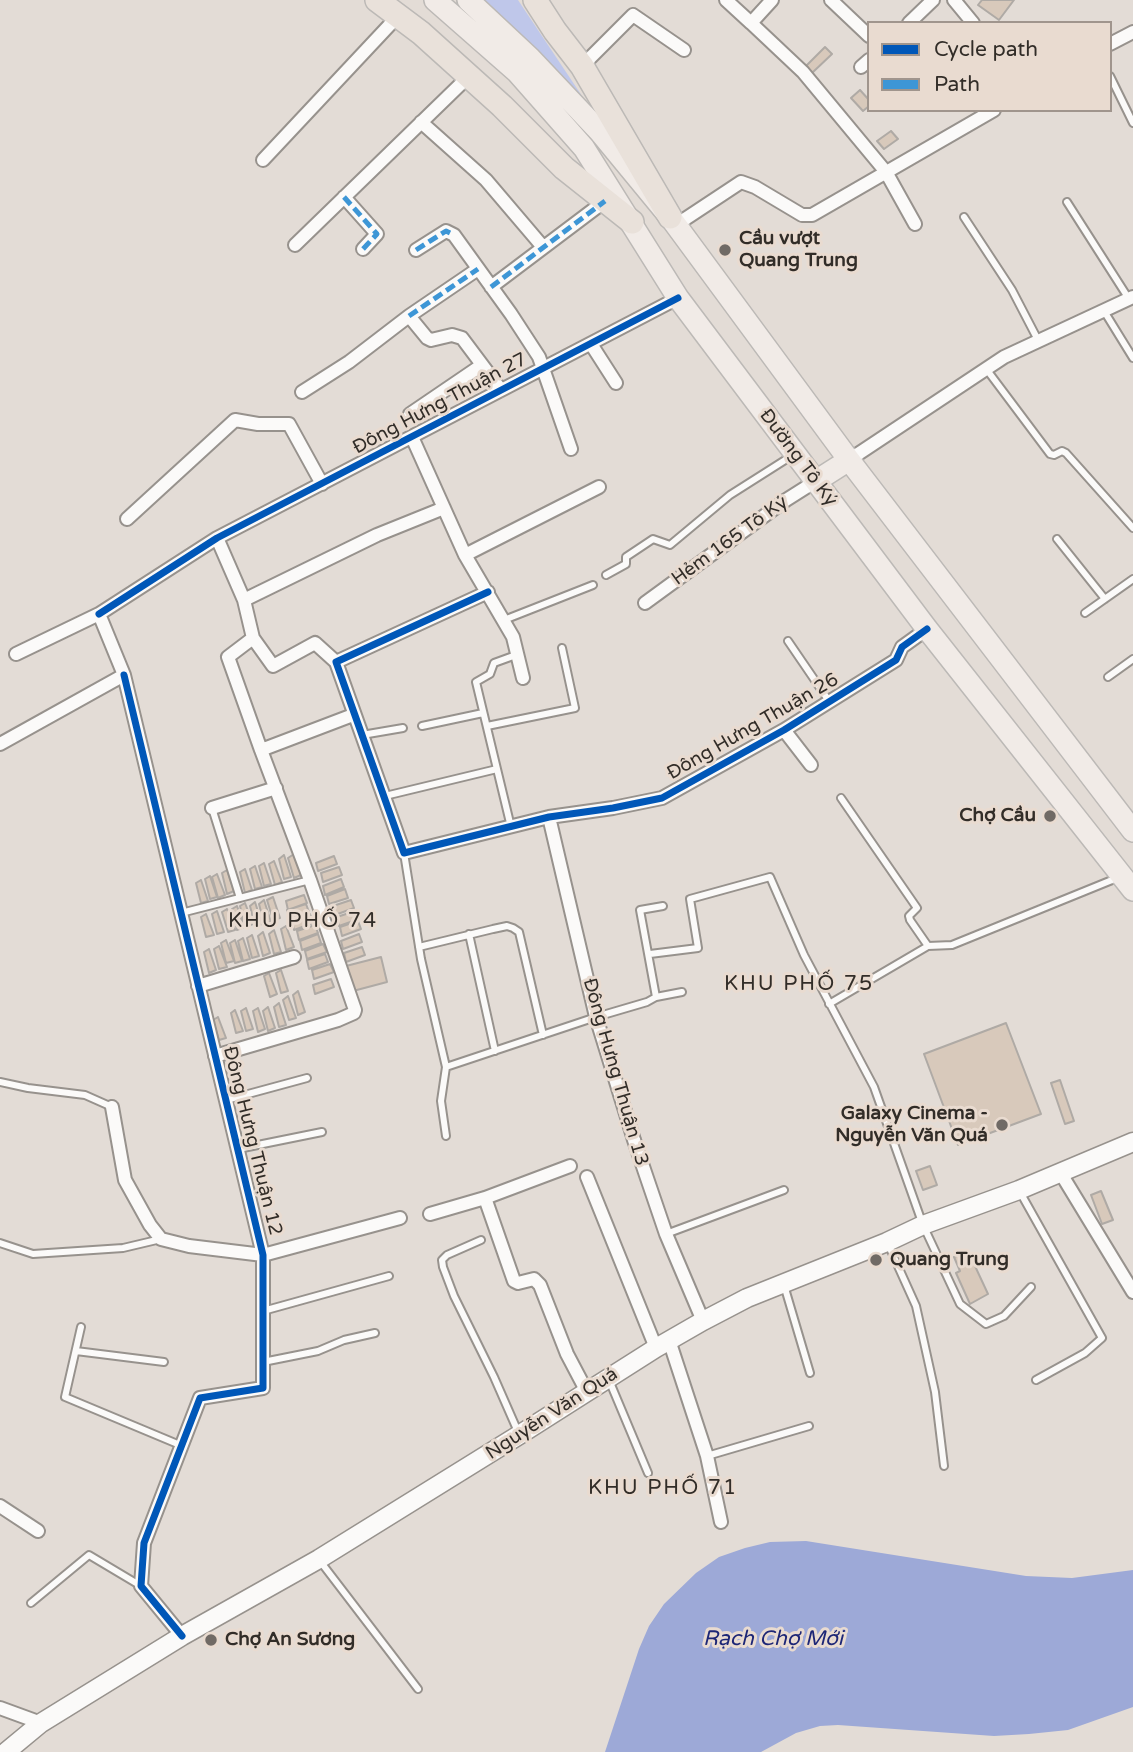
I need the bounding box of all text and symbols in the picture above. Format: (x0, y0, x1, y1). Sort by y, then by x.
legend (867, 21, 1112, 112)
text: Cycle path (934, 37, 1038, 62)
text: Path (934, 72, 980, 97)
place label: Cầu vượt Quang Trung (739, 228, 858, 272)
marker: Cầu vượt Quang Trung (717, 242, 733, 258)
street label: Đông Hưng Thuận 27 (349, 348, 531, 460)
street label: Đường Tô Ký (754, 405, 842, 511)
street label: Hẻm 165 Tô Ký (668, 491, 792, 591)
street label: Đông Hưng Thuận 26 (663, 669, 843, 785)
place label: Chợ Cầu (959, 805, 1036, 827)
marker: Chợ Cầu (1042, 808, 1058, 824)
district label: KHU PHỐ 74 (229, 908, 377, 934)
district label: KHU PHỐ 75 (725, 971, 873, 997)
street label: Đông Hưng Thuận 13 (577, 976, 653, 1168)
street label: Đông Hưng Thuận 12 (217, 1044, 287, 1238)
place label: Galaxy Cinema - Nguyễn Văn Quá (835, 1103, 988, 1147)
marker: Galaxy Cinema - Nguyễn Văn Quá (994, 1117, 1010, 1133)
place label: Quang Trung (890, 1249, 1009, 1271)
marker: Quang Trung (868, 1252, 884, 1268)
street label: Nguyễn Văn Quá (482, 1363, 622, 1465)
district label: KHU PHỐ 71 (589, 1475, 737, 1501)
water label: Rạch Chợ Mới (703, 1626, 843, 1652)
place label: Chợ An Sương (225, 1629, 355, 1651)
marker: Chợ An Sương (203, 1632, 219, 1648)

